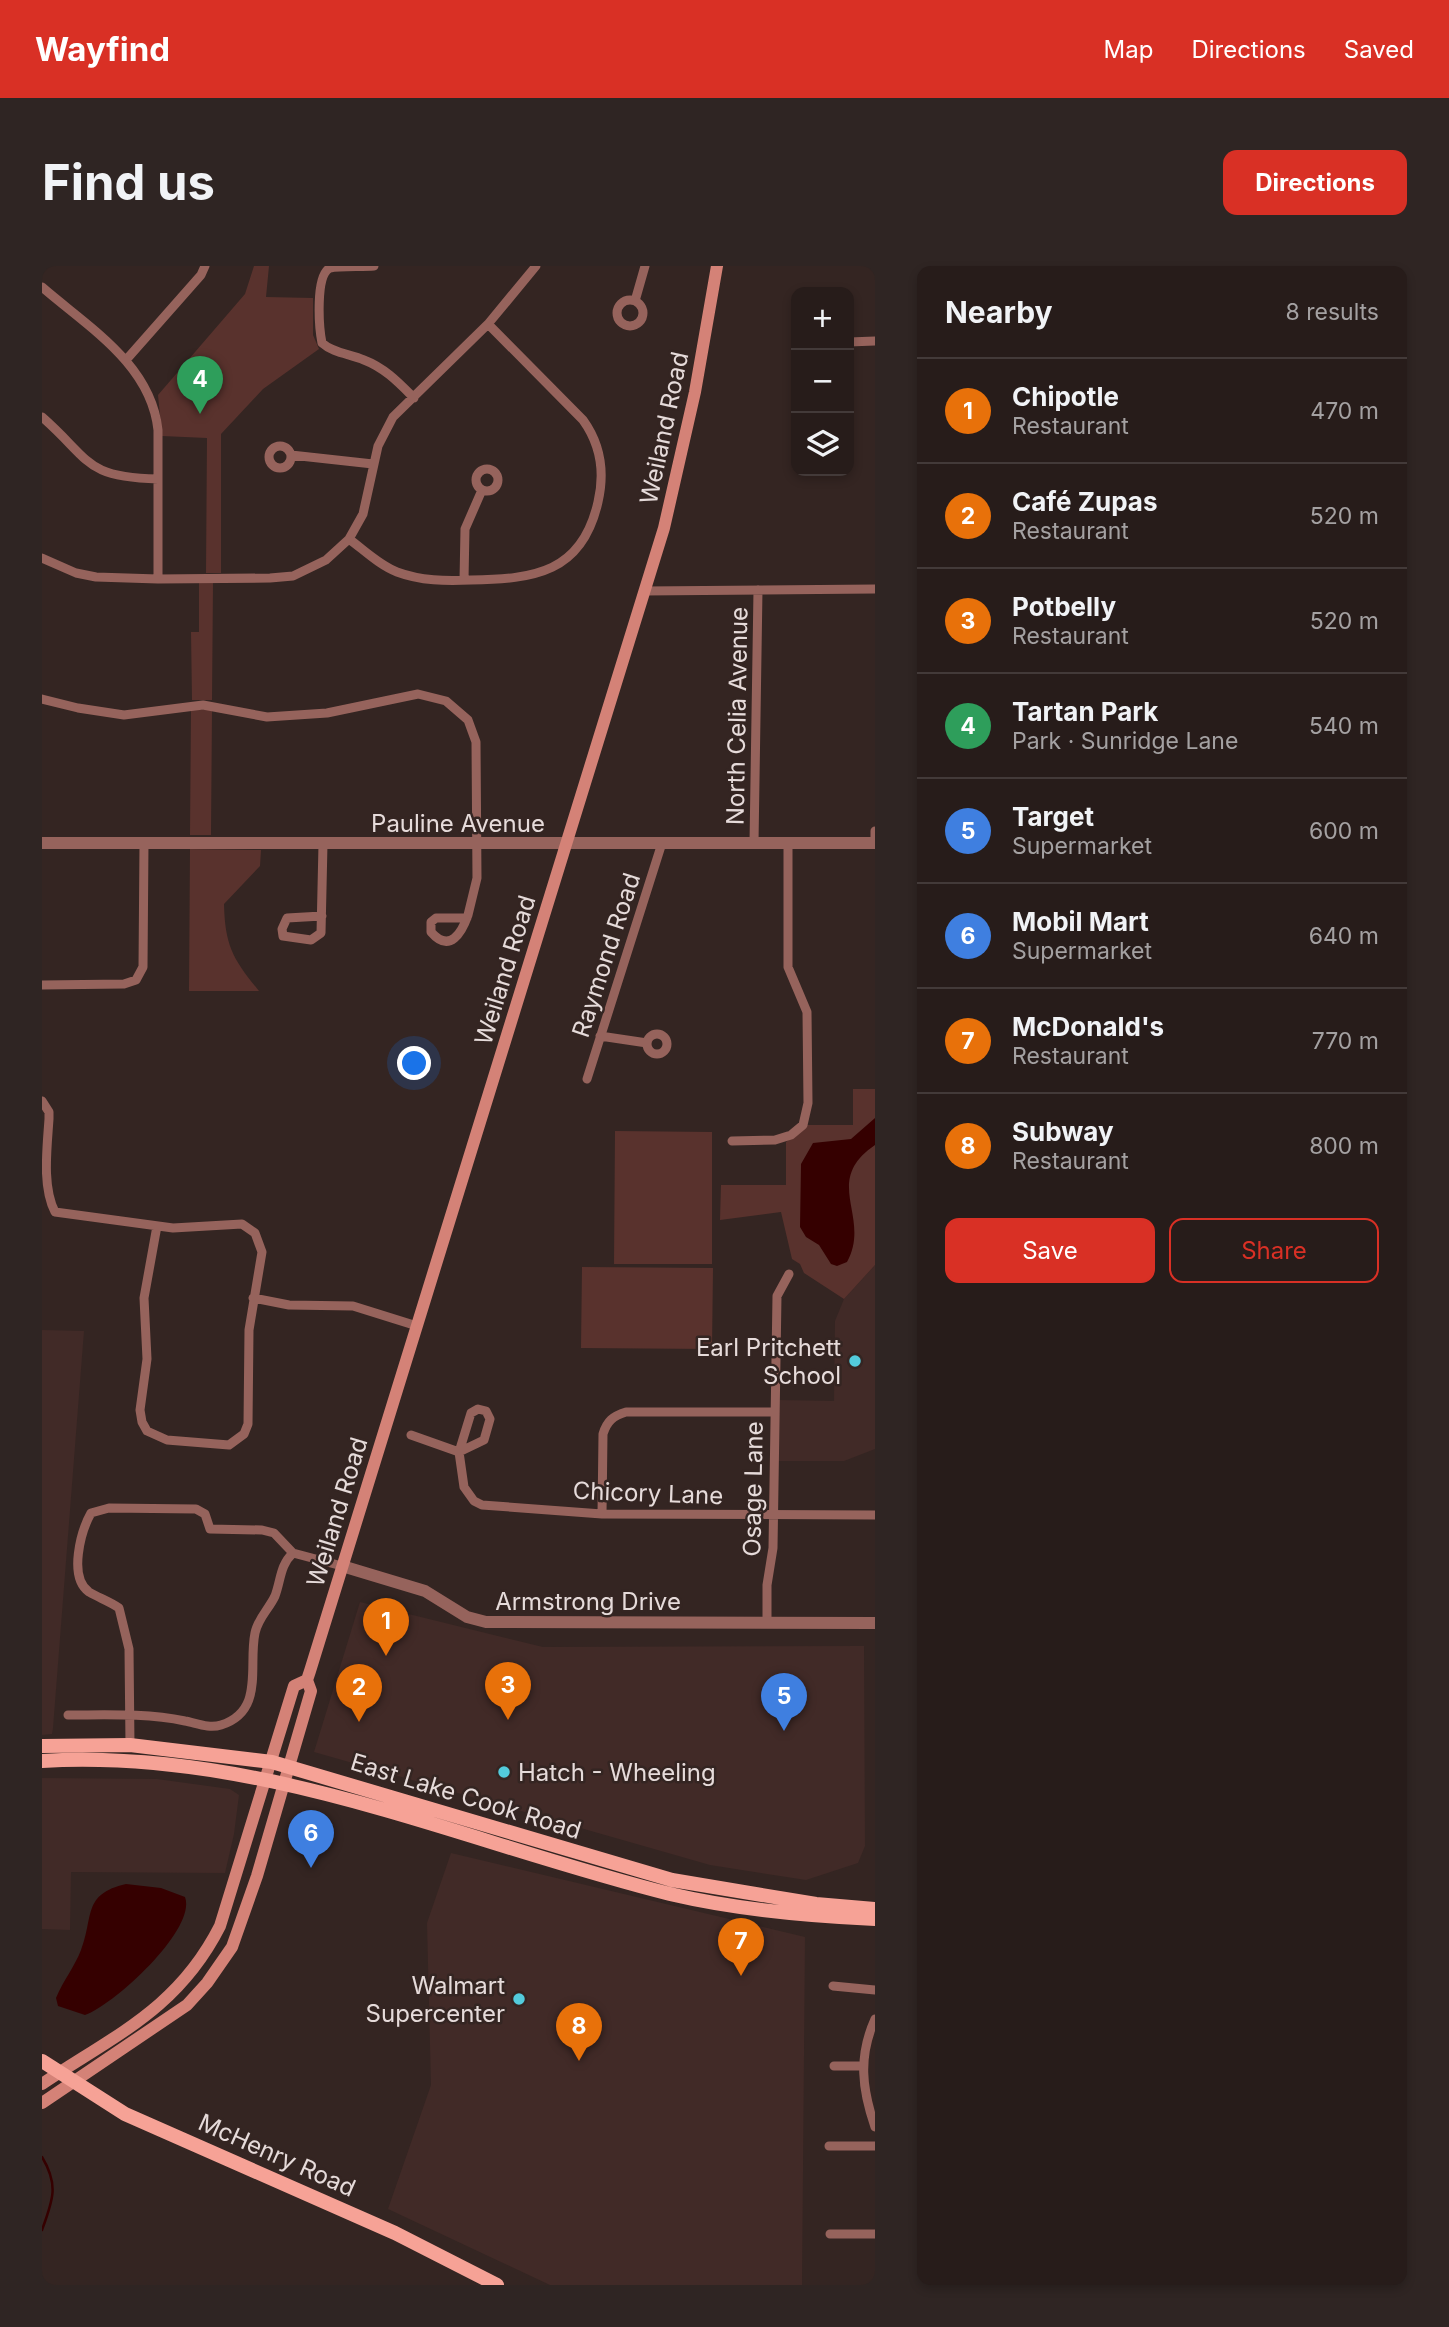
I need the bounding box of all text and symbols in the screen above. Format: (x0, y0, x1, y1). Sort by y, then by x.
text: Wayfind (35, 29, 170, 69)
text: Map (1104, 35, 1153, 64)
text: Directions (1191, 35, 1306, 64)
text: Saved (1344, 35, 1414, 64)
button: Directions (1223, 150, 1407, 215)
text: Find us (42, 153, 215, 212)
map controls (791, 287, 854, 476)
button: + (791, 287, 854, 350)
text: Nearby (945, 294, 1053, 330)
text: 8 results (1286, 298, 1379, 326)
street label: Weiland Road (634, 349, 694, 507)
button: − (791, 350, 854, 413)
pin: 4 (177, 356, 223, 414)
text: Chipotle (1012, 381, 1119, 412)
text: 1 (963, 397, 973, 425)
text: 470 m (1310, 397, 1379, 425)
text: Restaurant (1012, 412, 1129, 440)
button: layers (791, 413, 854, 476)
text: Café Zupas (1012, 486, 1158, 517)
text: 2 (961, 502, 975, 530)
text: 520 m (1310, 502, 1379, 530)
text: Restaurant (1012, 517, 1129, 545)
text: Potbelly (1012, 591, 1116, 622)
street label: North Celia Avenue (721, 607, 753, 825)
text: 3 (961, 607, 975, 635)
text: 520 m (1310, 607, 1379, 635)
text: Restaurant (1012, 622, 1129, 650)
text: Tartan Park (1012, 696, 1158, 727)
text: 4 (960, 712, 976, 740)
text: 540 m (1309, 712, 1379, 740)
text: Park · Sunridge Lane (1012, 727, 1238, 755)
text: Target (1012, 801, 1094, 832)
street label: Pauline Avenue (371, 809, 545, 838)
text: 5 (961, 817, 975, 845)
text: 600 m (1309, 817, 1379, 845)
text: Supermarket (1012, 832, 1152, 860)
street label: Raymond Road (566, 869, 646, 1041)
street label: Weiland Road (468, 892, 542, 1048)
text: Mobil Mart (1012, 906, 1149, 937)
text: 6 (961, 922, 975, 950)
text: 640 m (1309, 922, 1379, 950)
text: Supermarket (1012, 937, 1152, 965)
text: McDonald's (1012, 1011, 1164, 1042)
text: 7 (961, 1027, 975, 1055)
text: 770 m (1312, 1027, 1379, 1055)
text: Restaurant (1012, 1042, 1129, 1070)
your location (397, 1046, 431, 1080)
text: Subway (1012, 1116, 1114, 1147)
text: 8 (961, 1132, 975, 1160)
text: 800 m (1309, 1132, 1379, 1160)
text: Restaurant (1012, 1147, 1129, 1175)
button: Save (945, 1218, 1155, 1283)
button: Share (1169, 1218, 1379, 1283)
place label: Earl Pritchett School (696, 1333, 841, 1390)
marker: Earl Pritchett School (847, 1353, 863, 1369)
street label: Osage Lane (737, 1421, 769, 1557)
street label: Weiland Road (300, 1434, 374, 1590)
street label: Chicory Lane (572, 1476, 724, 1510)
street label: Armstrong Drive (495, 1587, 681, 1616)
pin: 1 (363, 1598, 409, 1656)
pin: 3 (485, 1662, 531, 1720)
pin: 2 (336, 1664, 382, 1722)
pin: 5 (761, 1673, 807, 1731)
street label: East Lake Cook Road (347, 1747, 585, 1845)
place label: Hatch - Wheeling (518, 1758, 716, 1787)
marker: Hatch - Wheeling (496, 1764, 512, 1780)
pin: 6 (288, 1810, 334, 1868)
pin: 7 (718, 1918, 764, 1976)
place label: Walmart Supercenter (366, 1971, 505, 2028)
marker: Walmart Supercenter (511, 1991, 527, 2007)
pin: 8 (556, 2003, 602, 2061)
street label: McHenry Road (194, 2107, 360, 2203)

